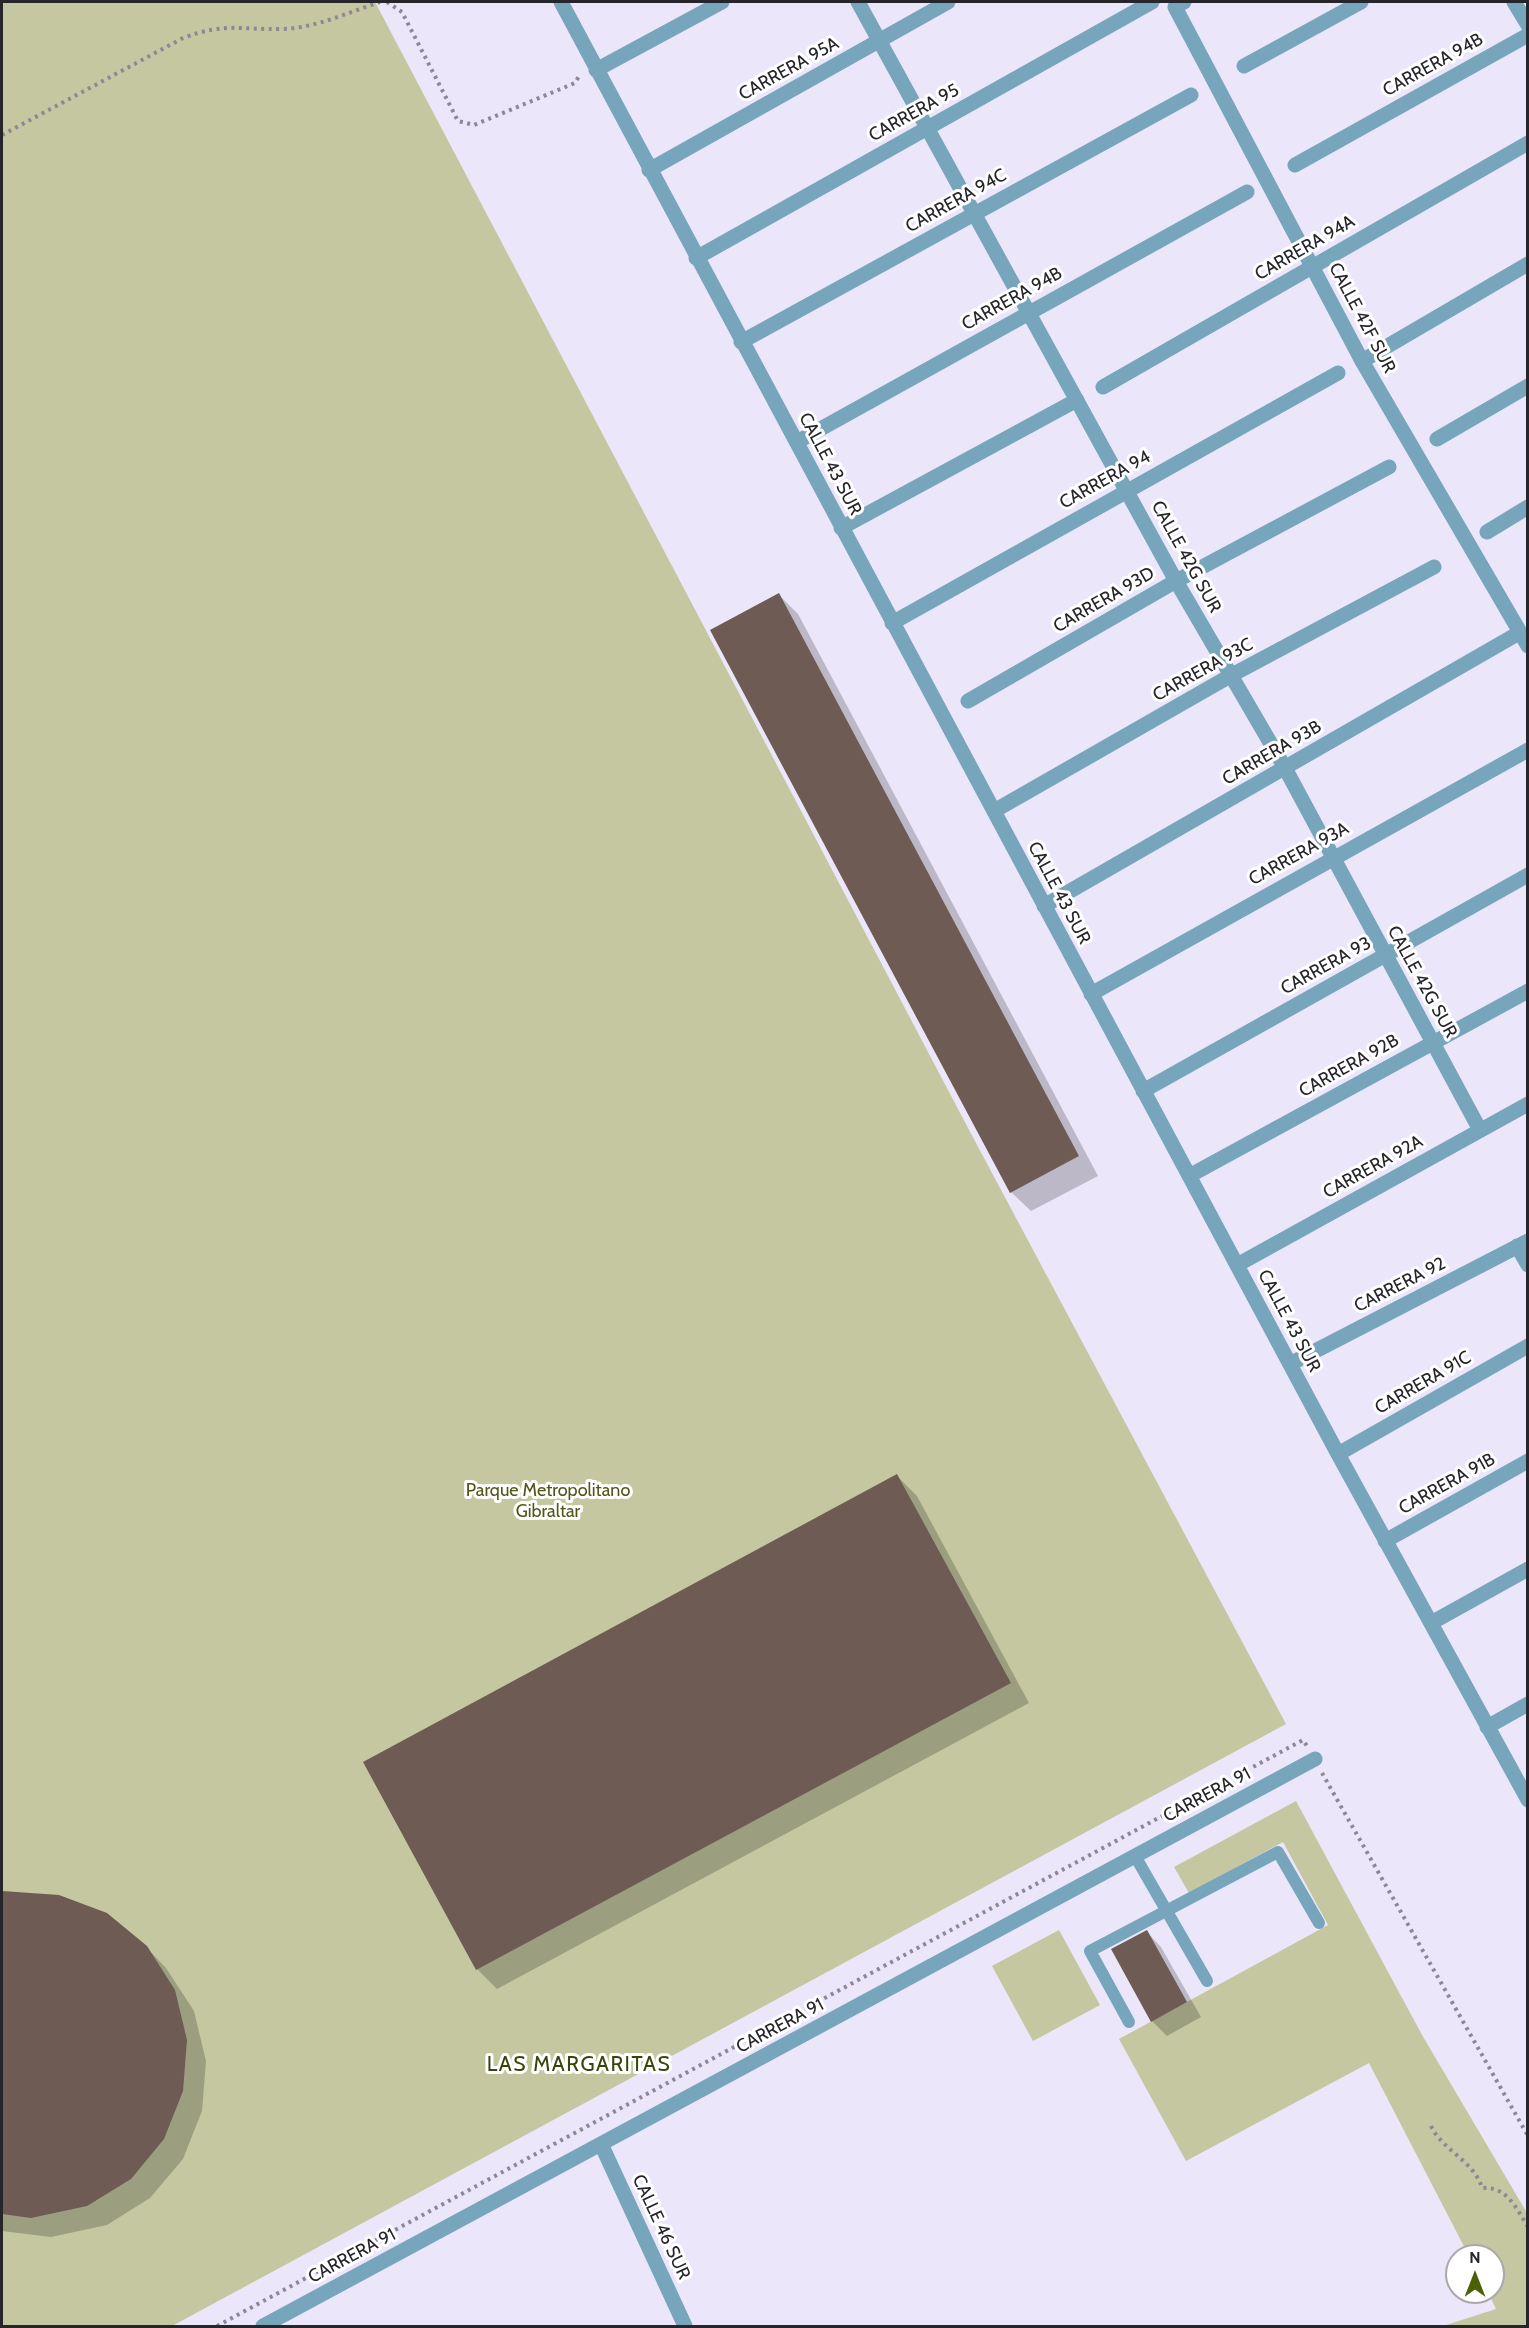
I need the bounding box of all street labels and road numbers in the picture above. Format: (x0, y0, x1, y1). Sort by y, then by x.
street label: CARRERA 94B (1379, 29, 1487, 101)
street label: CARRERA 95A (735, 33, 843, 105)
street label: CARRERA 95 (865, 79, 963, 147)
street label: CARRERA 94C (902, 165, 1010, 237)
street label: CARRERA 94A (1251, 211, 1359, 285)
street label: CALLE 42F SUR (1324, 259, 1400, 377)
street label: CARRERA 94B (958, 263, 1066, 335)
street label: CALLE 43 SUR (794, 409, 866, 519)
street label: CARRERA 94 (1056, 446, 1154, 514)
street label: CALLE 42G SUR (1146, 497, 1226, 617)
street label: CARRERA 93D (1050, 562, 1158, 638)
street label: CARRERA 93C (1149, 634, 1257, 706)
street label: CARRERA 93B (1219, 716, 1325, 790)
street label: CARRERA 93A (1245, 818, 1353, 890)
street label: CALLE 43 SUR (1023, 838, 1095, 948)
street label: CALLE 42G SUR (1382, 922, 1462, 1042)
street label: CARRERA 93 (1277, 932, 1375, 1000)
street label: CARRERA 92B (1296, 1030, 1402, 1102)
street label: CARRERA 92A (1319, 1131, 1427, 1203)
street label: CARRERA 92 (1351, 1253, 1449, 1317)
street label: CALLE 43 SUR (1253, 1266, 1325, 1376)
street label: CARRERA 91C (1371, 1347, 1475, 1419)
street label: CARRERA 91B (1395, 1449, 1499, 1519)
street label: CARRERA 91 (1160, 1763, 1254, 1827)
street label: CARRERA 91 (733, 1994, 827, 2058)
street label: CALLE 46 SUR (627, 2171, 695, 2283)
street label: CARRERA 91 (305, 2224, 399, 2288)

